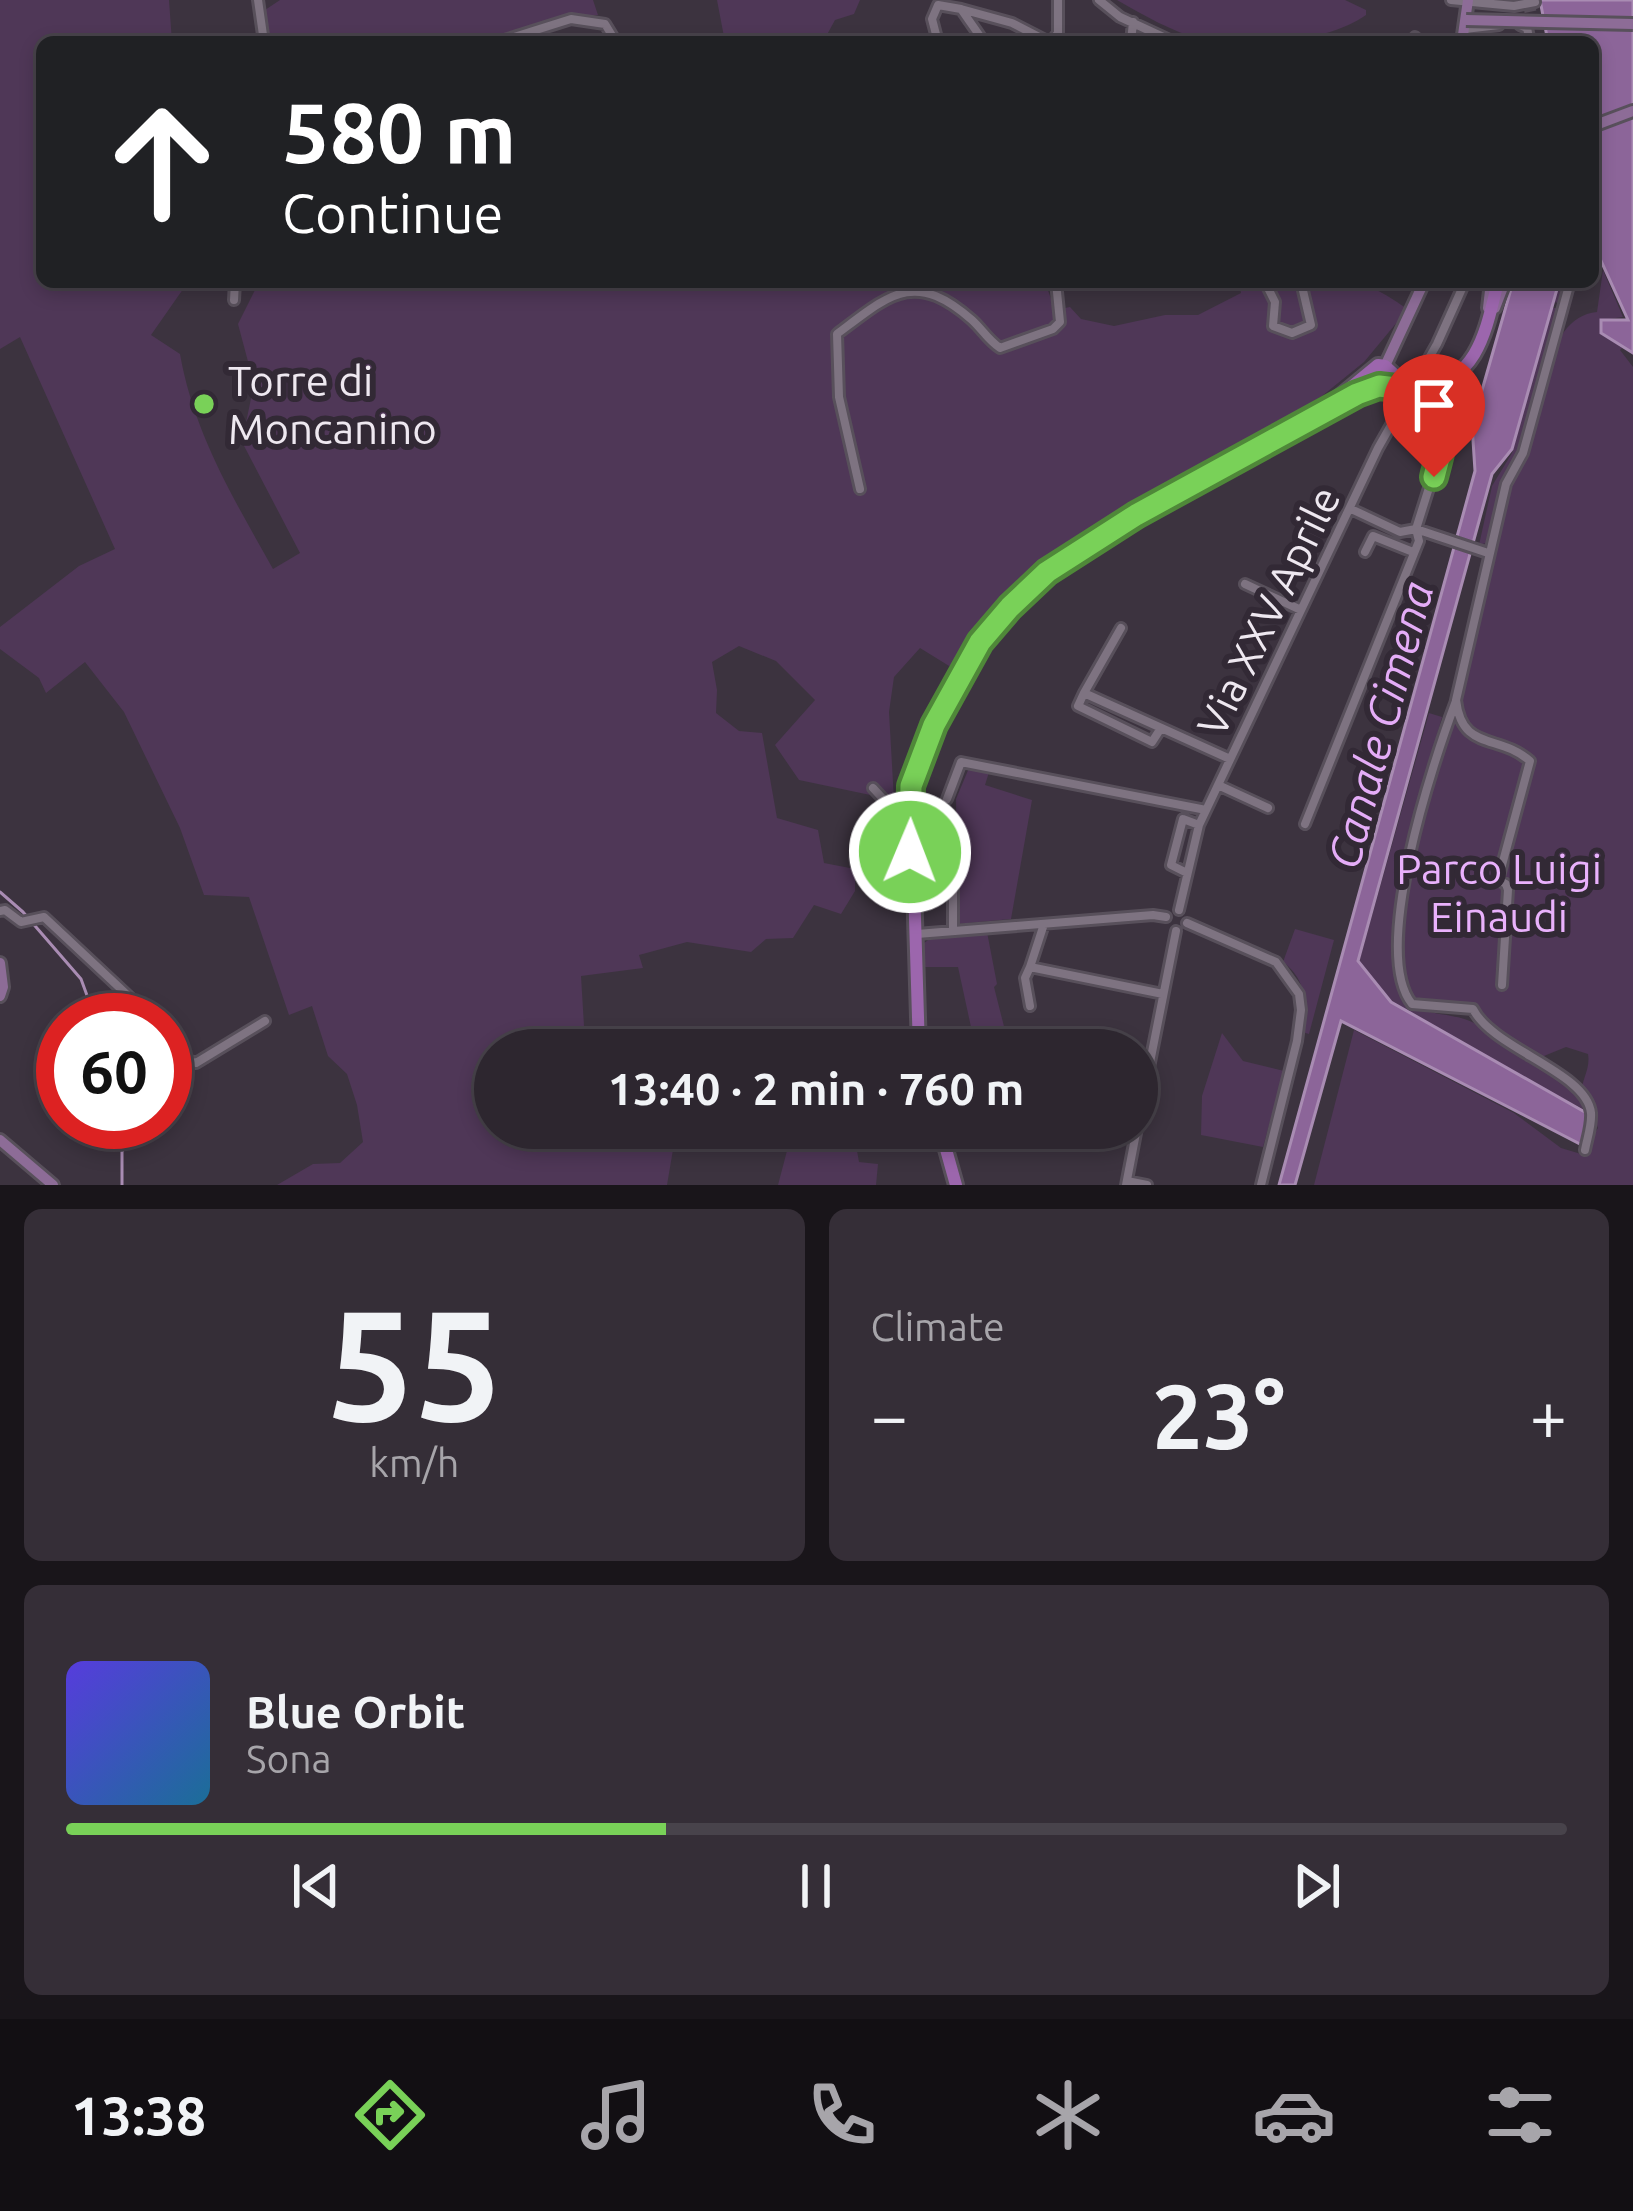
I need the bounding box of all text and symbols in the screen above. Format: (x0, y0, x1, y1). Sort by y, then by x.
icon: ahead (84, 84, 240, 240)
text: 580 m (282, 85, 516, 179)
text: Continue (282, 183, 503, 243)
pin (1383, 354, 1485, 477)
place label: Torre di Moncanino (228, 357, 437, 452)
icon: arrive (1401, 372, 1467, 438)
marker: Torre di Moncanino (191, 391, 217, 417)
street label: Via XXV Aprile (1187, 479, 1349, 743)
water label: Canale Cimena (1317, 576, 1443, 874)
position arrow (847, 789, 973, 915)
park label: Parco Luigi Einaudi (1396, 845, 1602, 940)
speed limit sign: 60 (36, 993, 192, 1149)
text: 13:40 · 2 min · 760 m (608, 1063, 1024, 1114)
text: 55 (326, 1276, 502, 1450)
text: Climate (871, 1305, 1005, 1348)
text: 23° (1152, 1365, 1285, 1466)
text: − (871, 1378, 908, 1452)
text: + (1530, 1378, 1567, 1452)
text: km/h (369, 1441, 459, 1484)
text: Blue Orbit (246, 1686, 465, 1737)
text: Sona (246, 1737, 332, 1780)
icon: previous (283, 1853, 349, 1919)
icon: pause (783, 1853, 849, 1919)
icon: next (1284, 1853, 1350, 1919)
icon: directions (348, 2073, 432, 2157)
icon: music (574, 2073, 658, 2157)
icon: phone (800, 2073, 884, 2157)
icon: climate (1026, 2073, 1110, 2157)
icon: car (1252, 2073, 1336, 2157)
icon: filters (1478, 2073, 1562, 2157)
text: 13:38 (71, 2085, 206, 2145)

